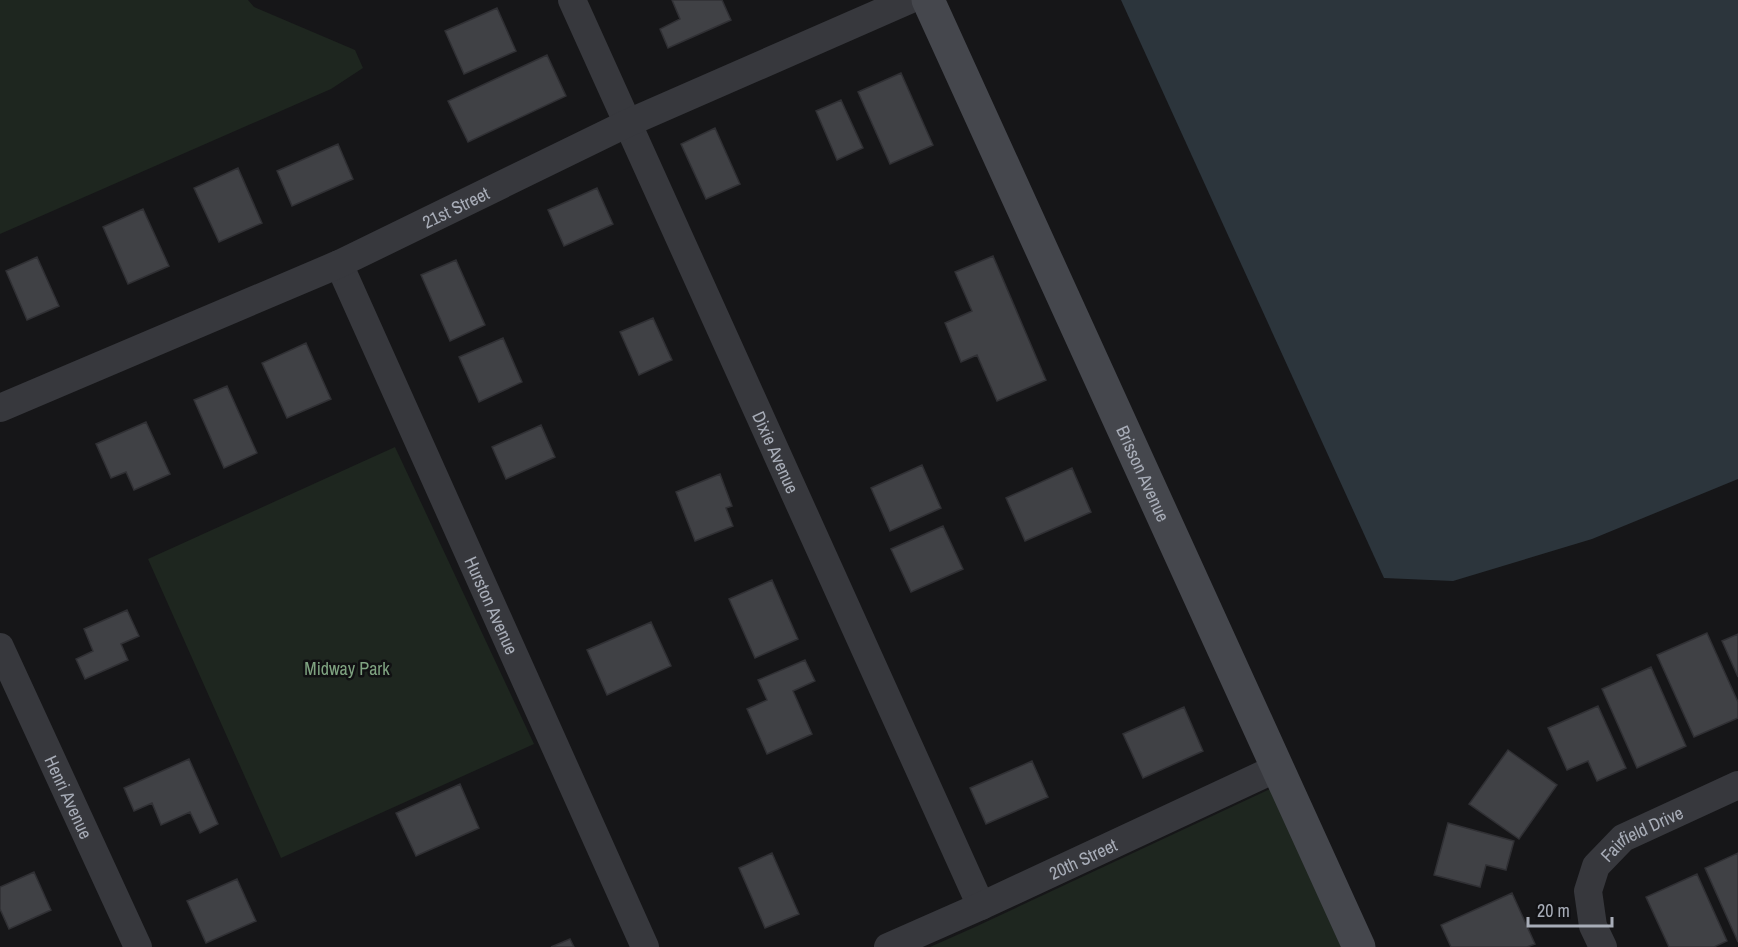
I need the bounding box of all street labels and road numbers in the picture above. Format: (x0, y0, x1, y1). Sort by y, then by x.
street label: 21st Street (418, 180, 493, 234)
street label: Dixie Avenue (747, 407, 806, 497)
street label: Brisson Avenue (1111, 421, 1176, 525)
street label: Hurston Avenue (459, 552, 525, 658)
street label: Henri Avenue (39, 751, 99, 843)
street label: Fairfield Drive (1594, 800, 1687, 867)
street label: 20th Street (1045, 832, 1121, 885)

